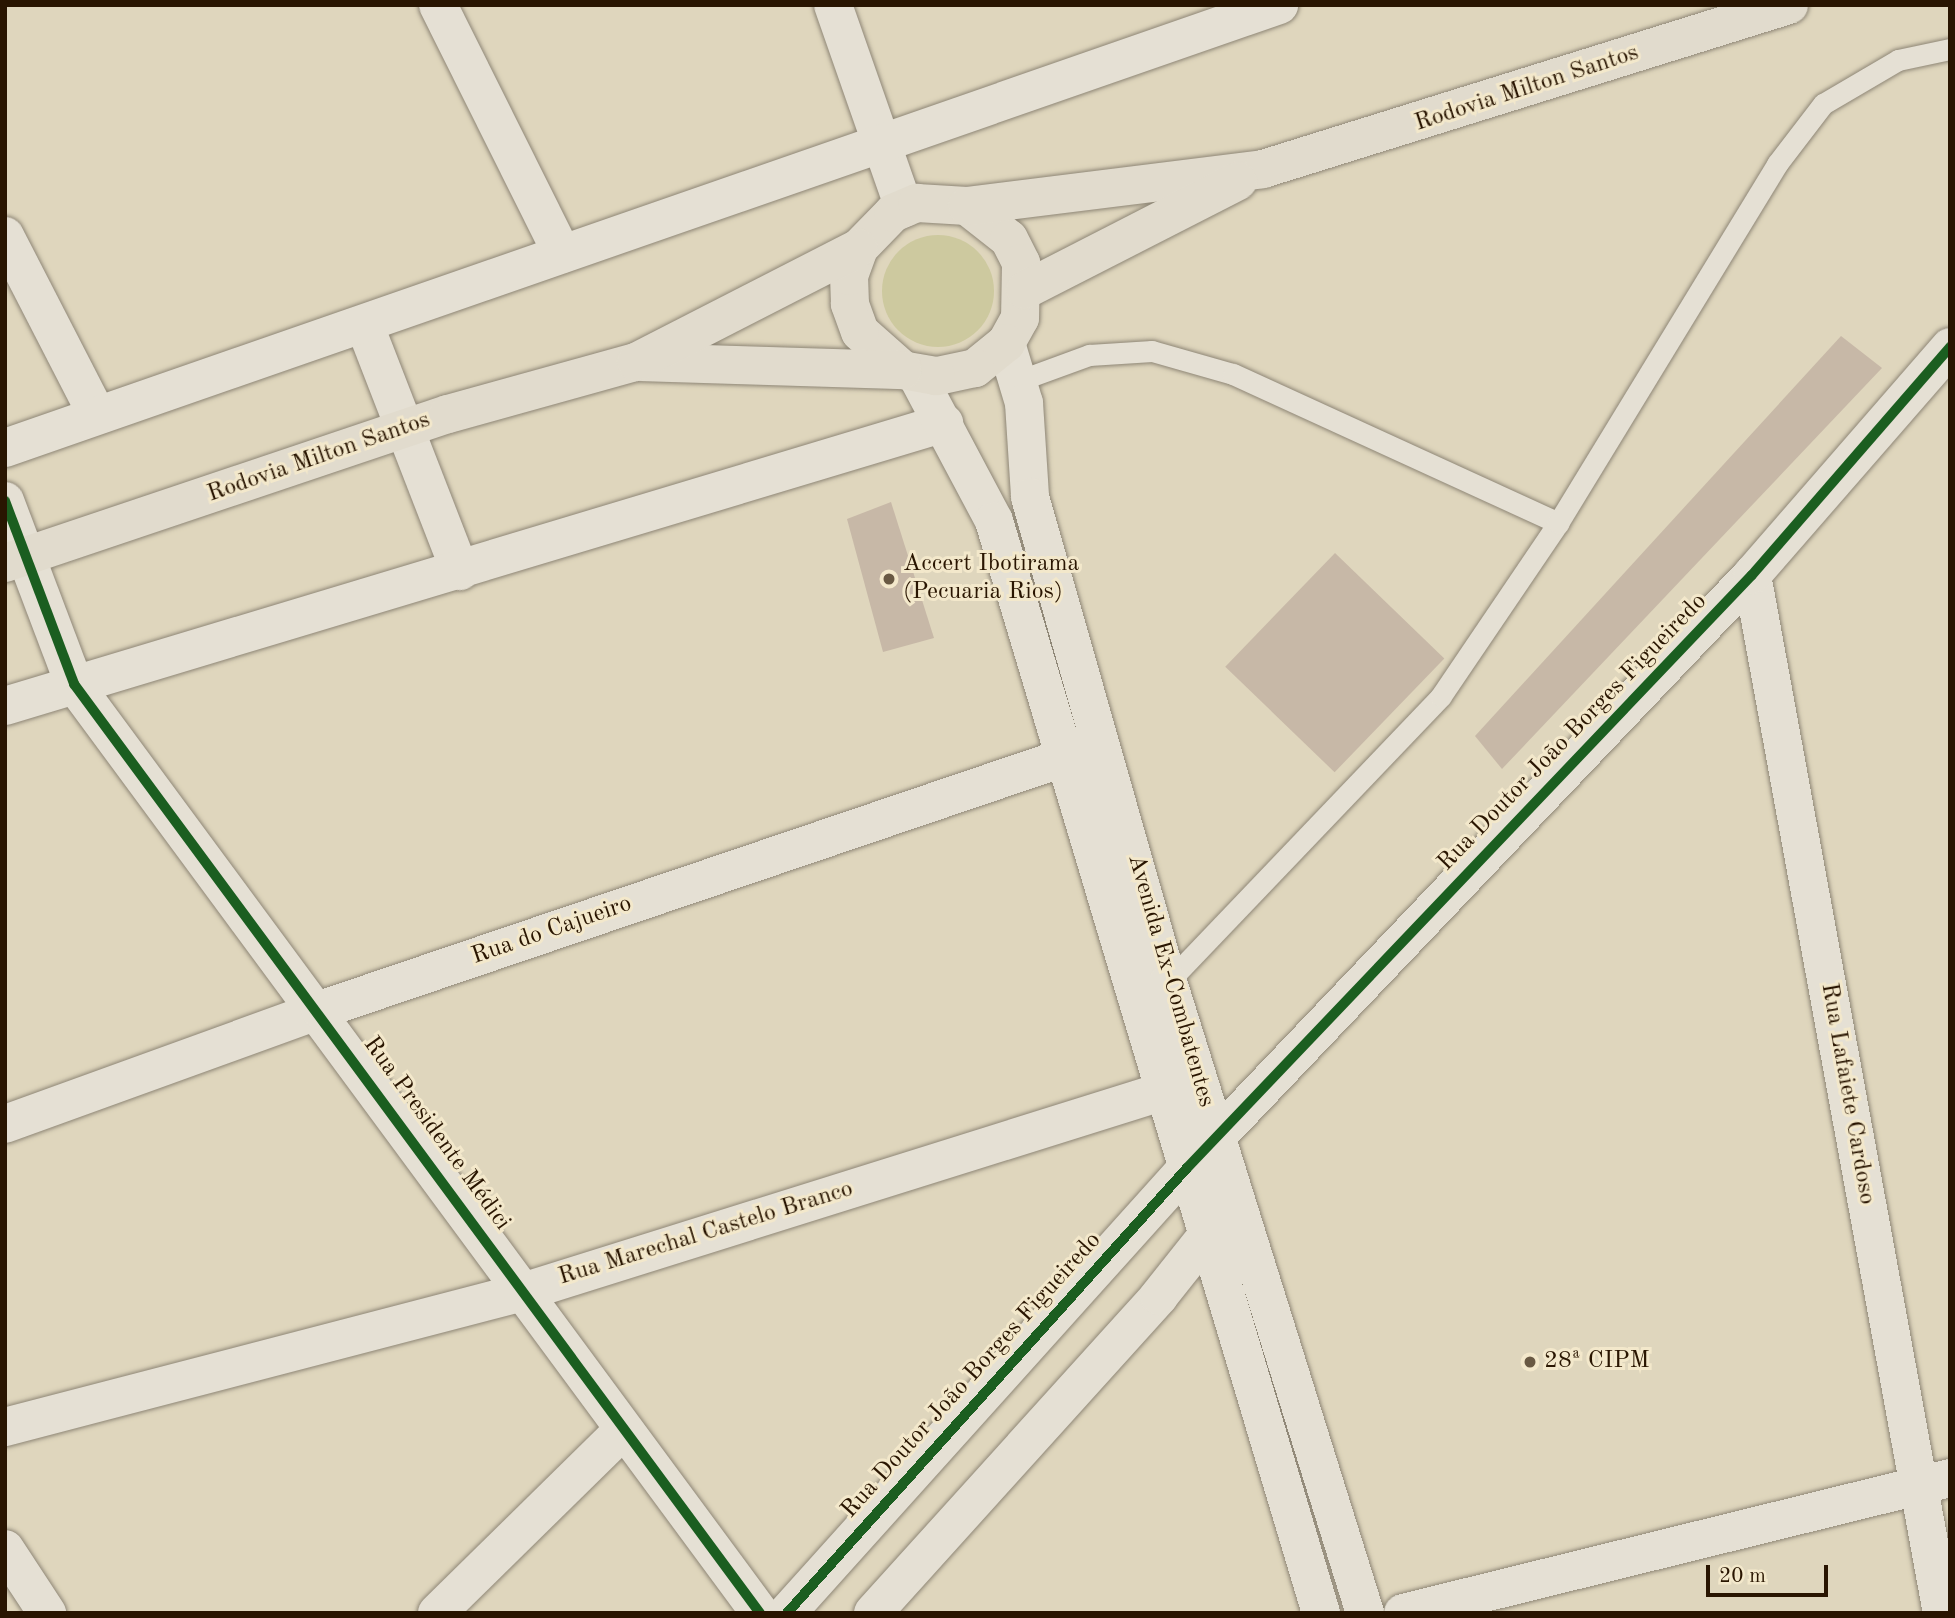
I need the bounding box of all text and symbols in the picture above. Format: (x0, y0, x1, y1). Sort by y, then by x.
street label: Rodovia Milton Santos (1411, 39, 1643, 139)
street label: Rodovia Milton Santos (204, 406, 434, 510)
place label: Accert Ibotirama (Pecuaria Rios) (903, 551, 1079, 607)
marker: Accert Ibotirama (Pecuaria Rios) (881, 571, 897, 587)
street label: Rua Doutor João Borges Figueiredo (1432, 588, 1714, 878)
street label: Avenida Ex-Combatentes (1120, 851, 1220, 1111)
street label: Rua do Cajueiro (468, 890, 636, 972)
street label: Rua Lafaiete Cardoso (1813, 981, 1881, 1207)
street label: Rua Presidente Médici (356, 1032, 516, 1236)
street label: Rua Marechal Castelo Branco (555, 1175, 857, 1293)
street label: Rua Doutor João Borges Figueiredo (836, 1227, 1108, 1525)
place label: 28ª CIPM (1544, 1348, 1650, 1376)
marker: 28ª CIPM (1522, 1354, 1538, 1370)
scale bar (1710, 1552, 1832, 1596)
text: 20 m (1719, 1566, 1766, 1587)

